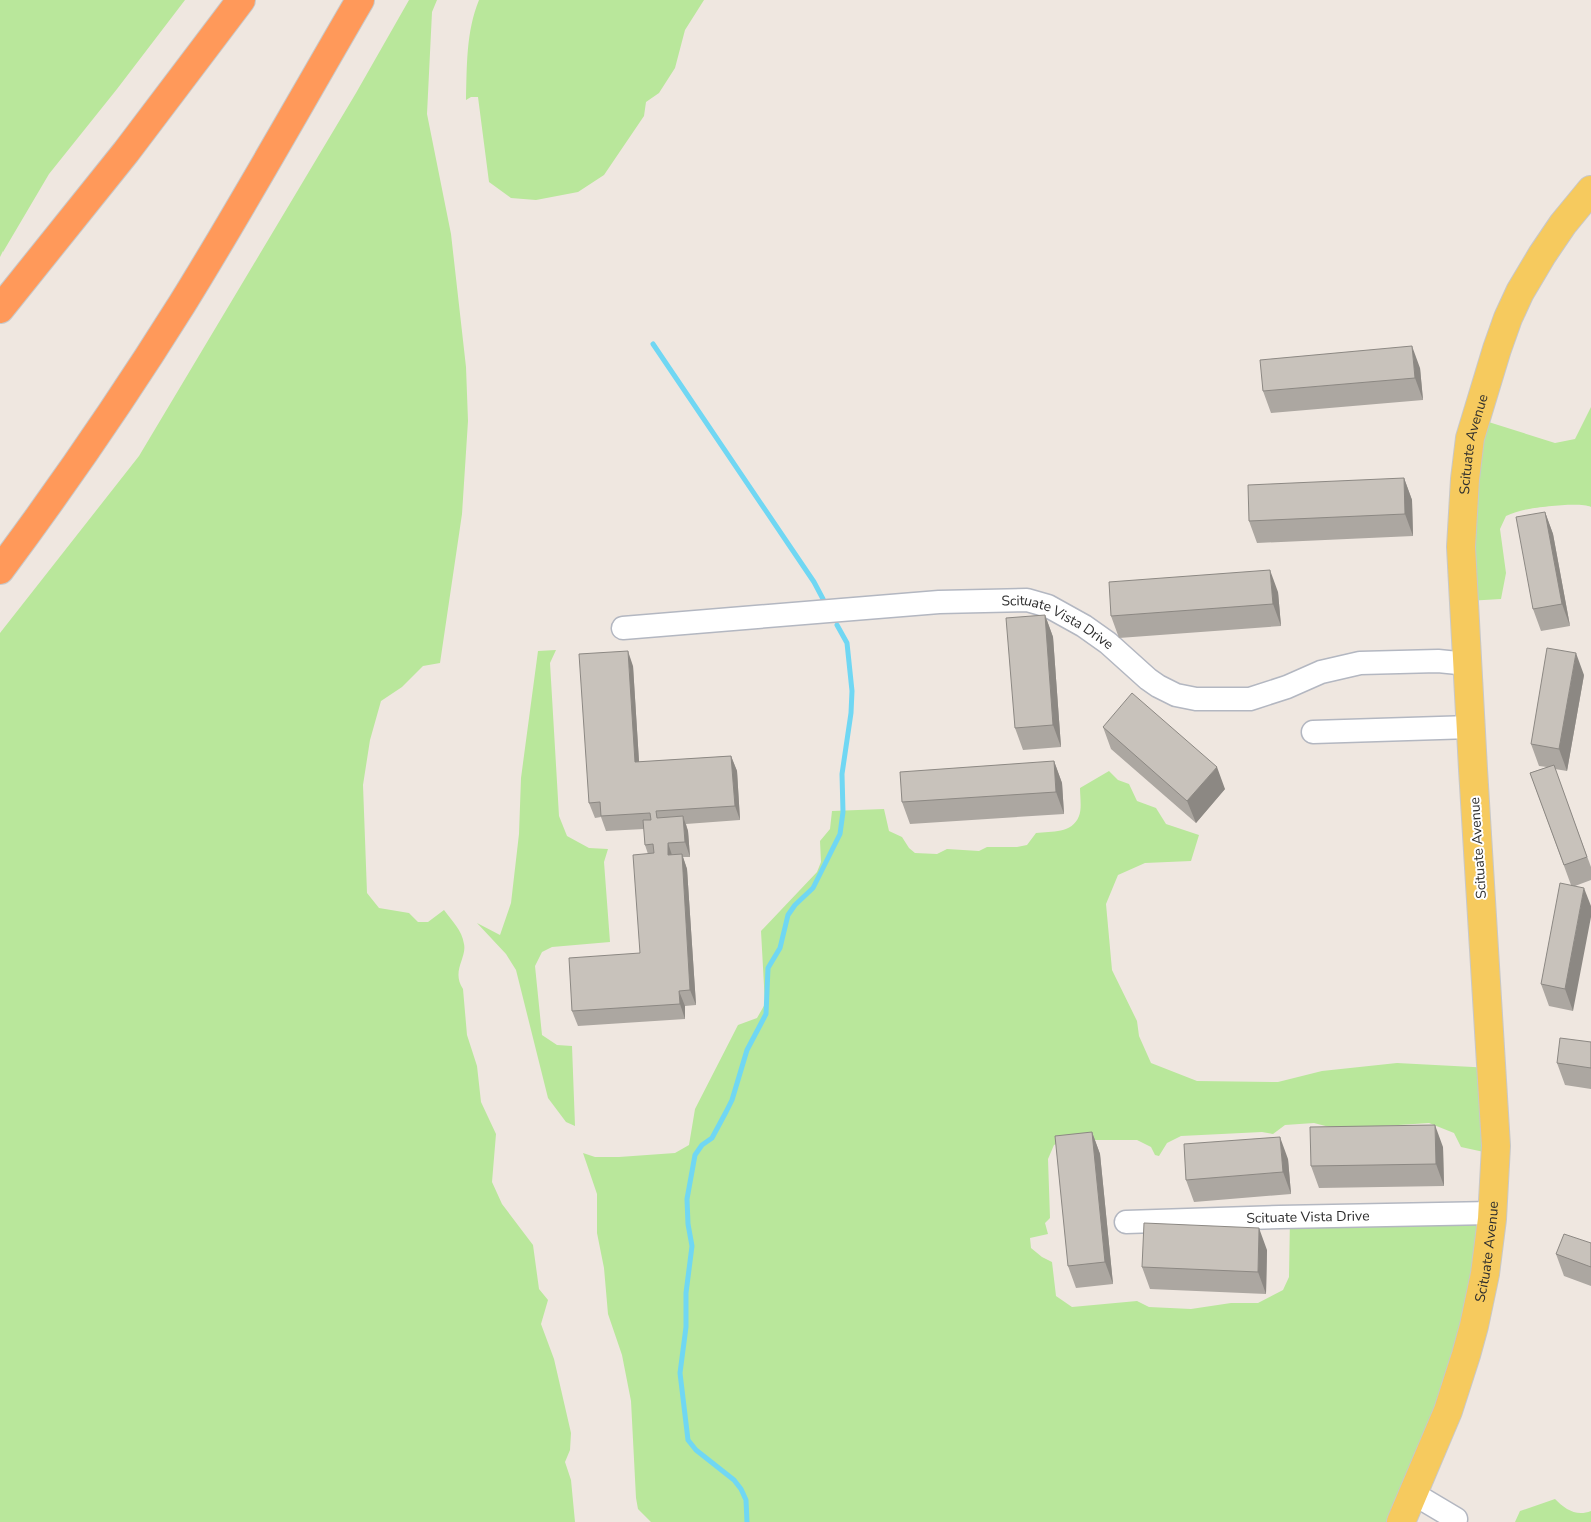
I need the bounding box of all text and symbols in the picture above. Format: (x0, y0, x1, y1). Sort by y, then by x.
street label: Scituate Avenue (1455, 392, 1492, 495)
street label: Scituate Vista Drive (1001, 590, 1118, 653)
street label: Scituate Avenue (1465, 796, 1491, 900)
street label: Scituate Avenue (1470, 1200, 1502, 1304)
street label: Scituate Vista Drive (1246, 1206, 1370, 1228)

